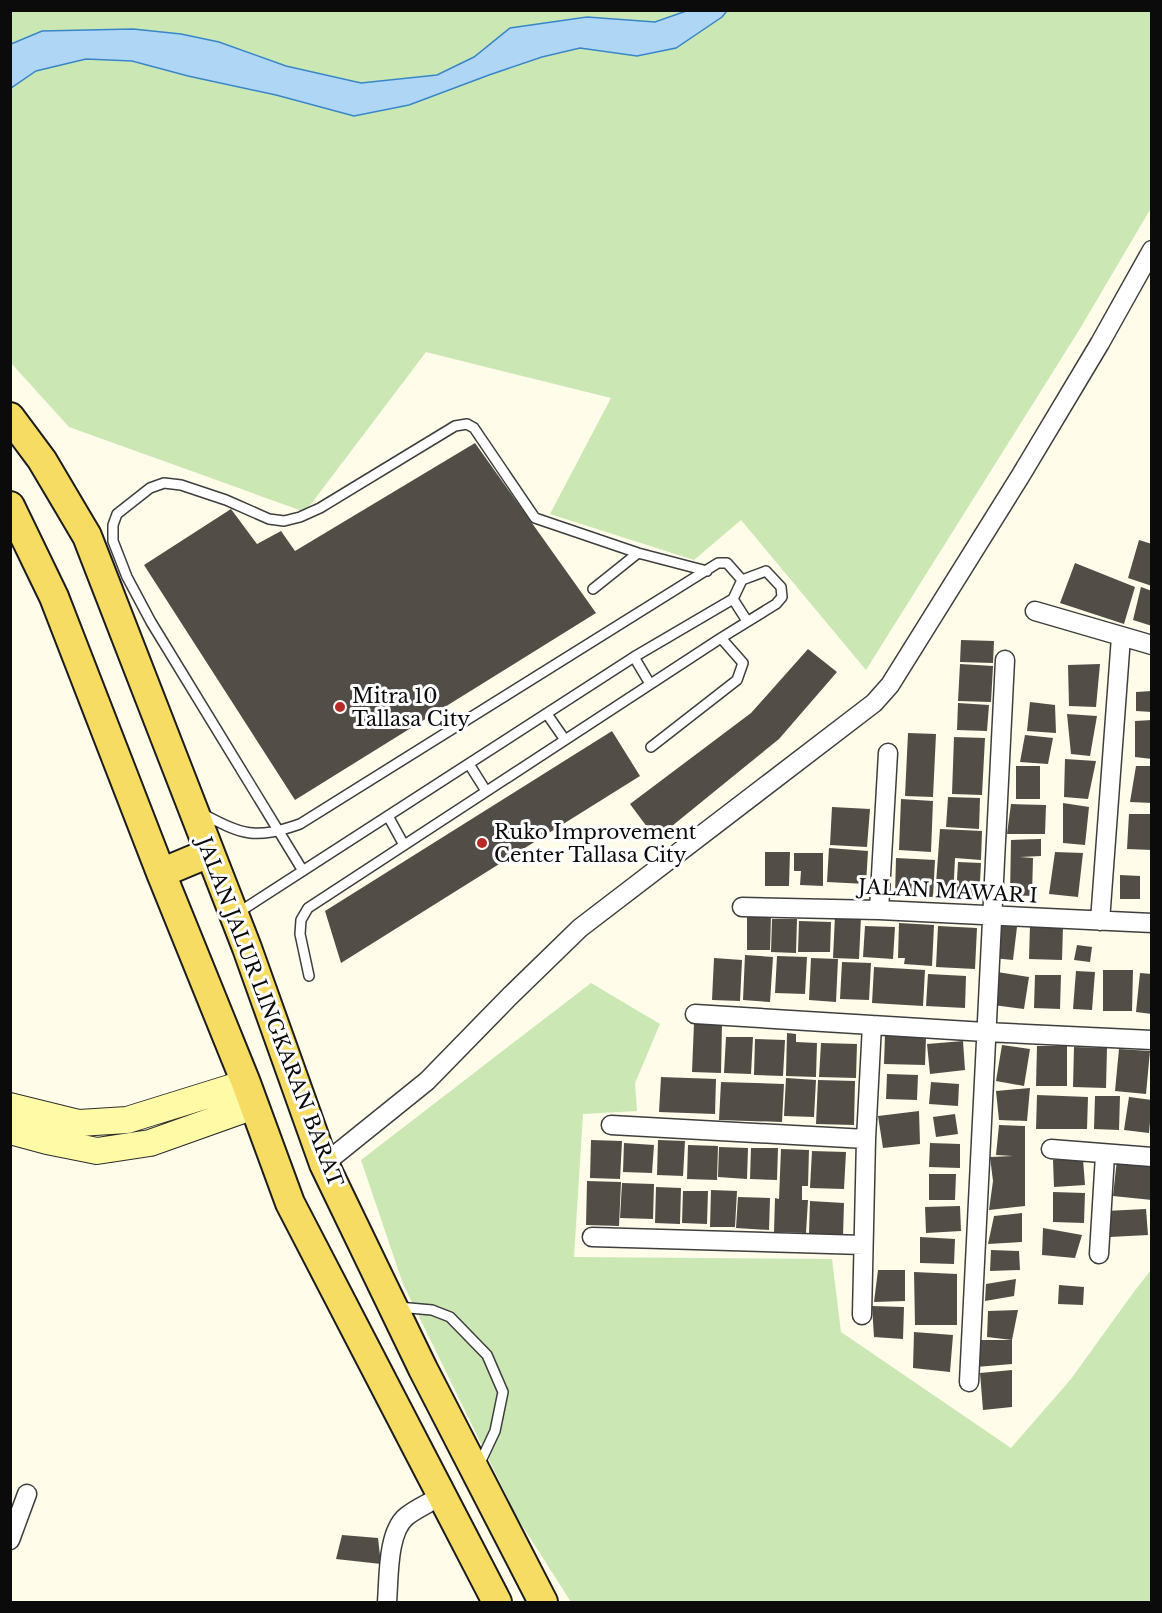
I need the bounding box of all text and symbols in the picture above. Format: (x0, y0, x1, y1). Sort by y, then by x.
place label: Mitra 10 Tallasa City (352, 684, 470, 731)
marker: Mitra 10 Tallasa City (333, 700, 347, 714)
place label: Ruko Improvement Center Tallasa City (494, 820, 697, 867)
street label: JALAN JALUR LINGKARAN BARAT (191, 831, 348, 1190)
marker: Ruko Improvement Center Tallasa City (475, 836, 489, 850)
street label: JALAN MAWAR I (855, 874, 1038, 908)

